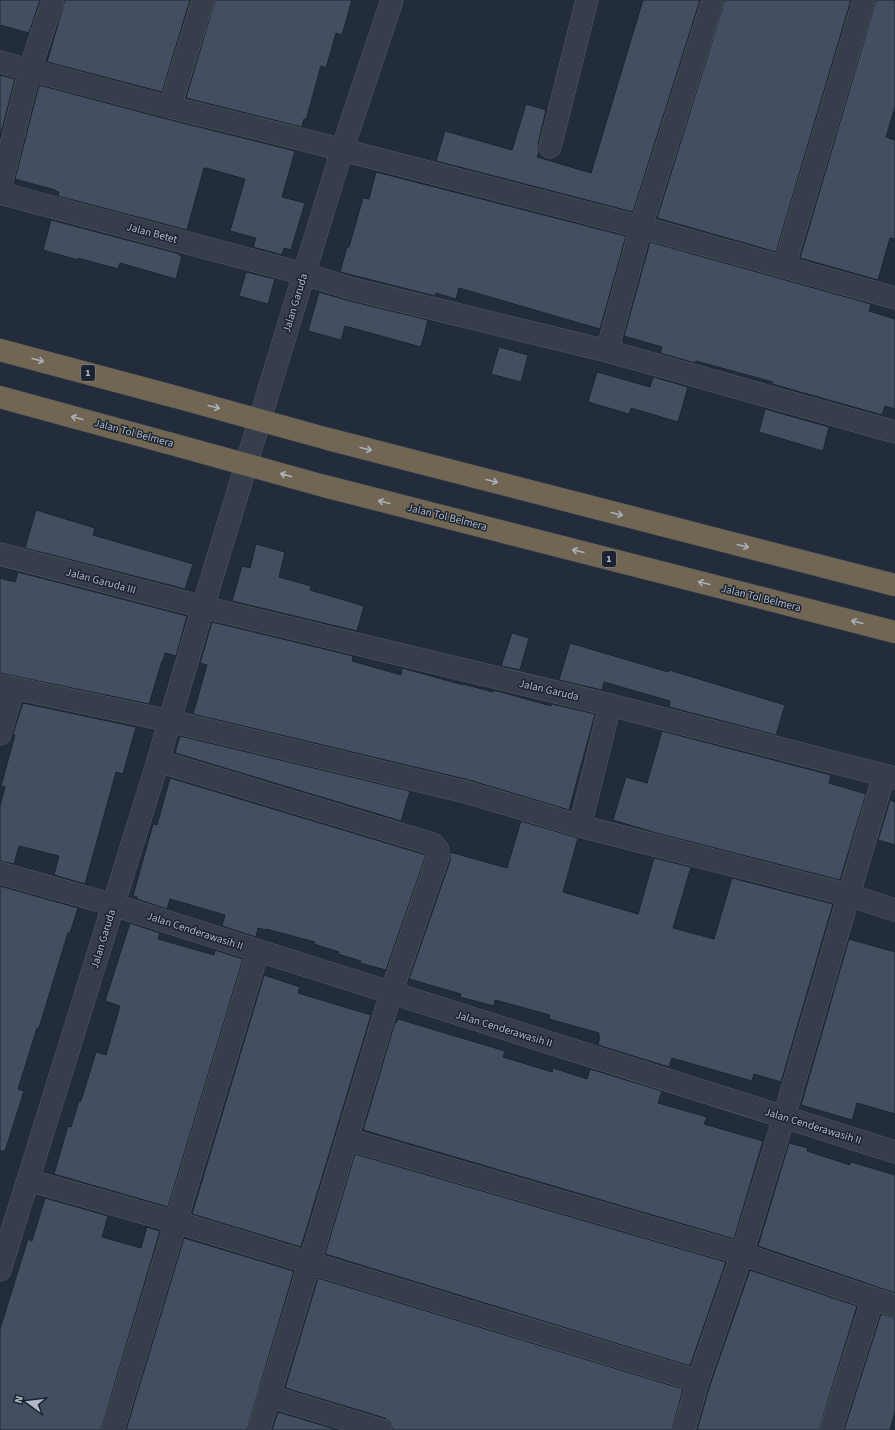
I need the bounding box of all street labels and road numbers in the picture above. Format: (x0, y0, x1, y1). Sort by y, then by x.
street label: Jalan Betet (125, 219, 179, 247)
street label: Jalan Garuda (279, 272, 311, 334)
road number: 1 (81, 365, 95, 381)
street label: Jalan Tol Belmera (92, 415, 176, 451)
street label: Jalan Tol Belmera (405, 500, 489, 534)
road number: 1 (602, 551, 616, 567)
street label: Jalan Garuda III (64, 564, 138, 598)
street label: Jalan Tol Belmera (719, 581, 803, 615)
street label: Jalan Garuda (518, 676, 580, 704)
street label: Jalan Garuda (87, 908, 119, 970)
street label: Jalan Cenderawasih II (145, 908, 245, 954)
street label: Jalan Cenderawasih II (454, 1007, 554, 1051)
street label: Jalan Cenderawasih II (763, 1104, 863, 1148)

